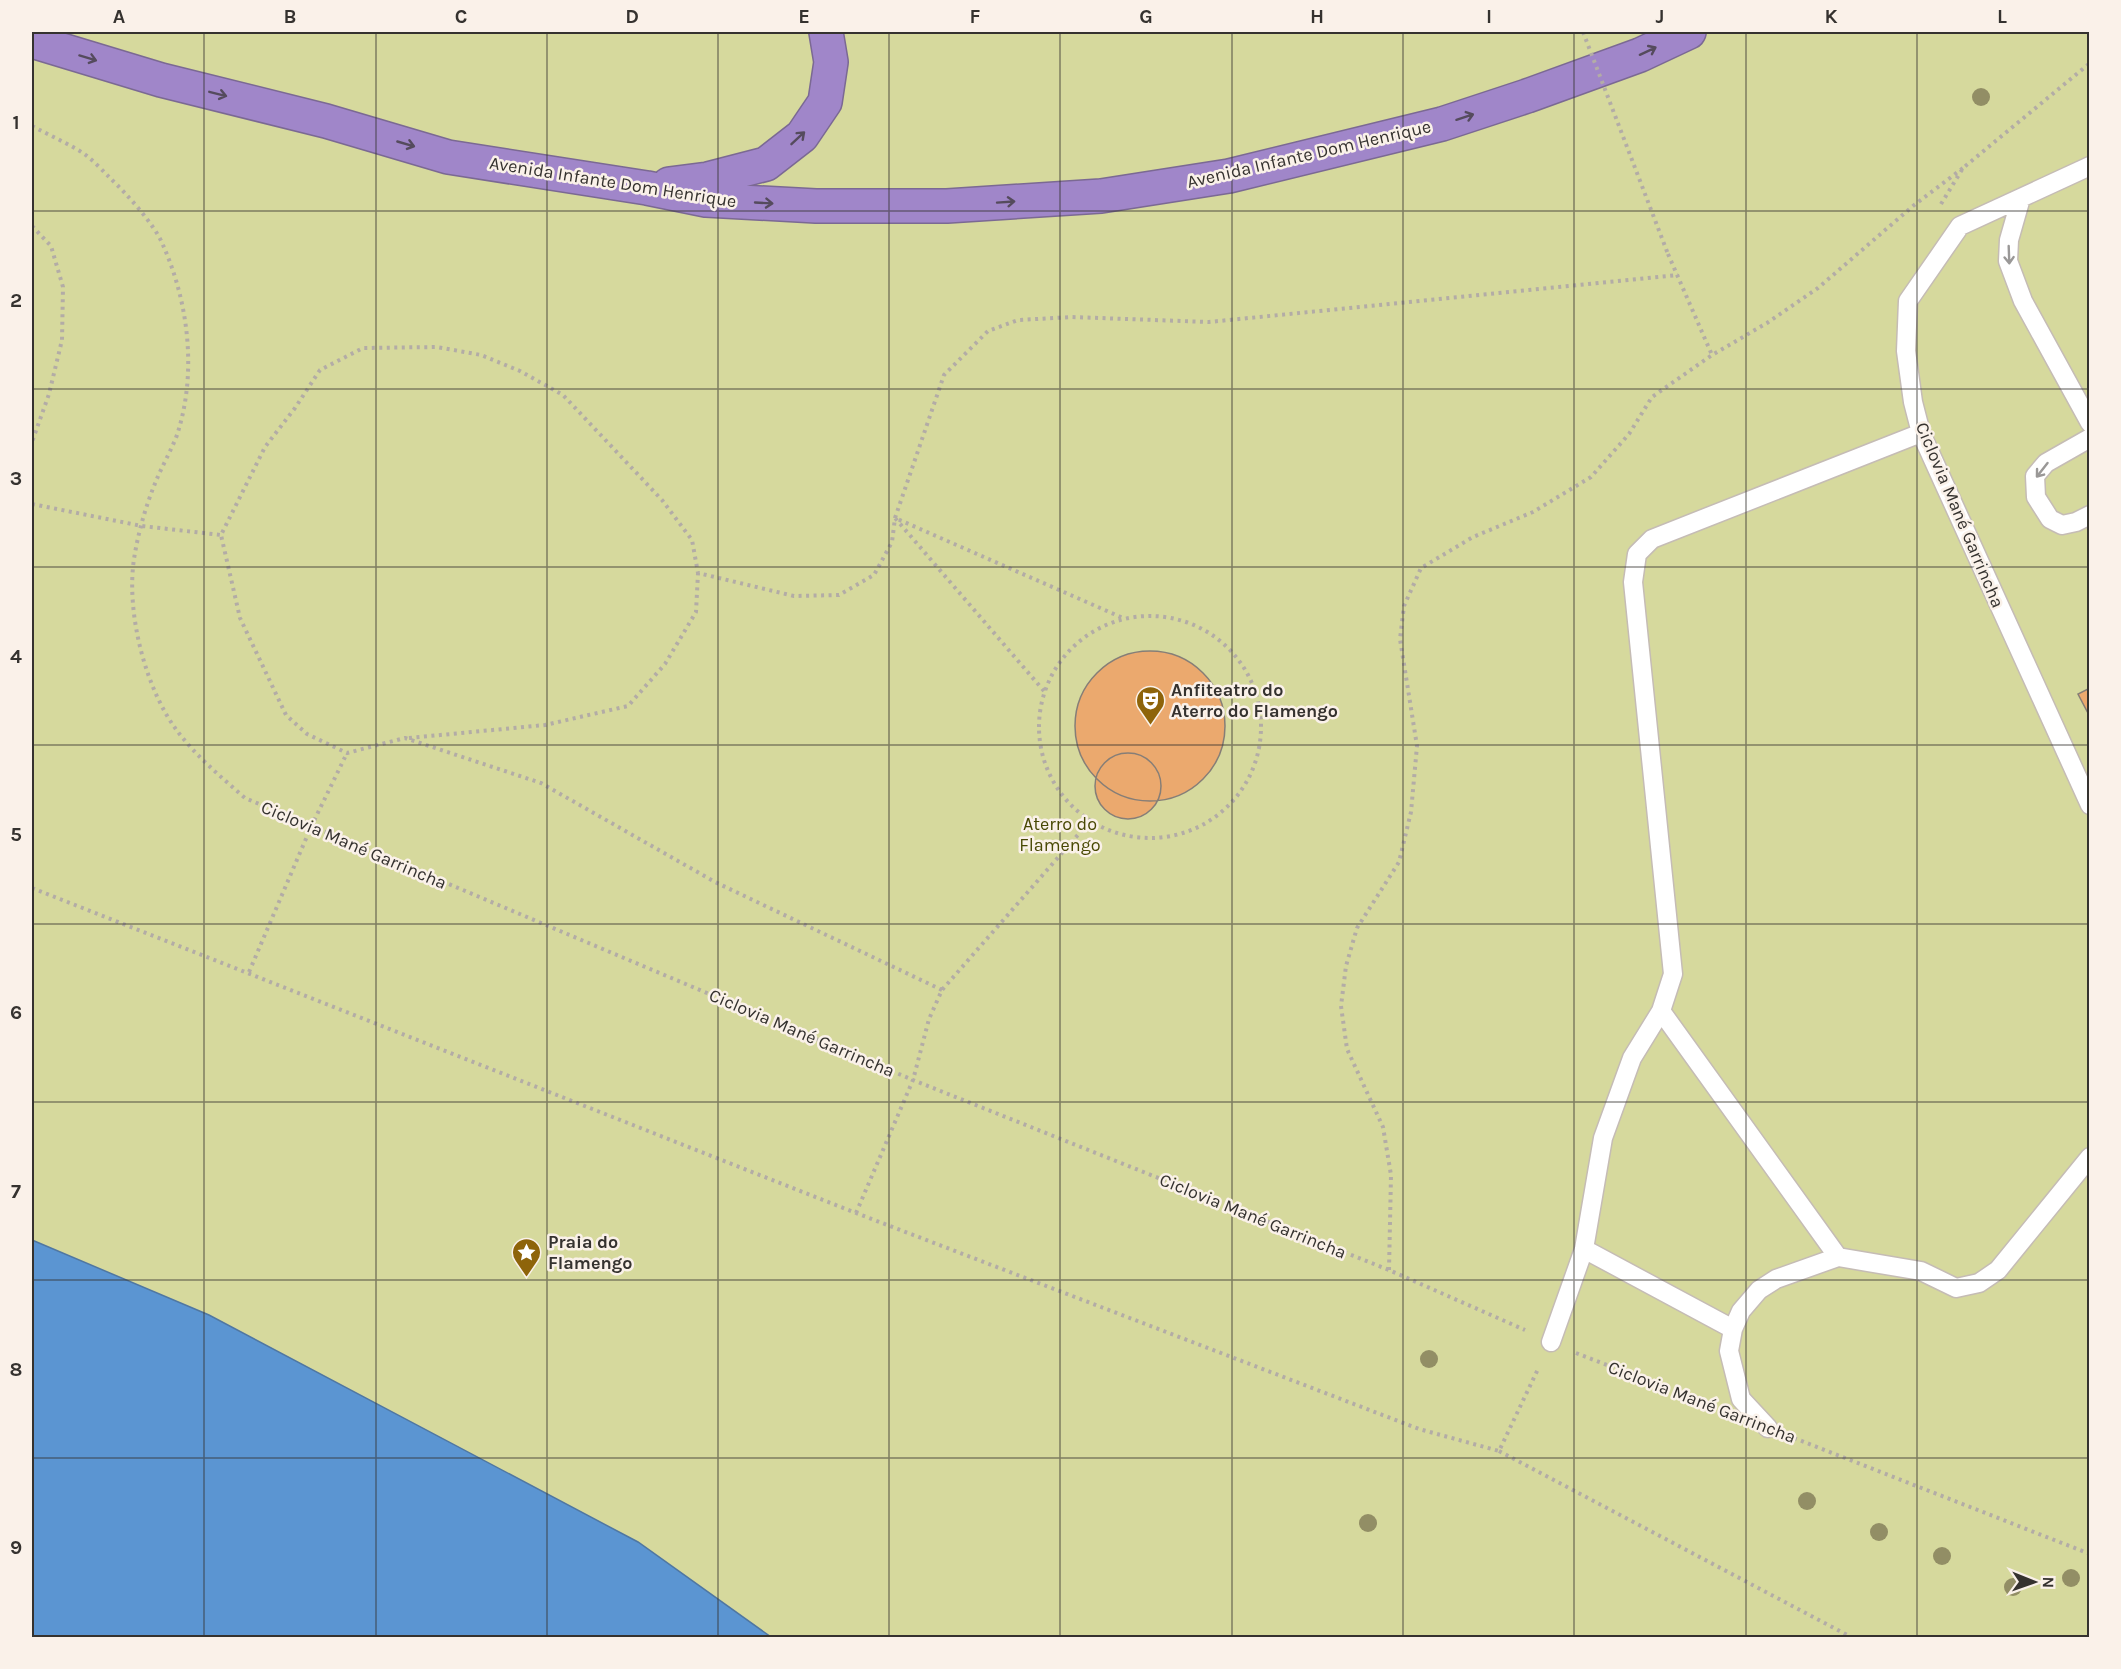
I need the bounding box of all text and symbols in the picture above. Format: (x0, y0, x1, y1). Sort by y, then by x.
text: A (113, 5, 126, 28)
text: B (284, 5, 296, 28)
text: C (455, 5, 467, 28)
text: D (625, 5, 639, 28)
text: E (798, 5, 810, 28)
text: F (970, 5, 981, 28)
text: G (1139, 5, 1153, 28)
text: H (1310, 5, 1324, 28)
text: I (1486, 5, 1492, 28)
text: J (1656, 5, 1664, 28)
text: K (1824, 5, 1838, 28)
text: L (1997, 5, 2007, 28)
one-way arrow (1639, 44, 1657, 55)
one-way arrow (78, 53, 97, 64)
one-way arrow (208, 89, 227, 101)
text: 1 (12, 111, 20, 134)
one-way arrow (1455, 111, 1474, 122)
street label: Avenida Infante Dom Henrique (1185, 115, 1433, 193)
one-way arrow (791, 130, 806, 145)
one-way arrow (397, 139, 416, 151)
street label: Avenida Infante Dom Henrique (488, 152, 738, 212)
one-way arrow (995, 196, 1015, 207)
one-way arrow (753, 198, 773, 209)
one-way arrow (2003, 244, 2015, 264)
text: 2 (10, 289, 22, 312)
street label: Ciclovia Mané Garrincha (1911, 419, 2009, 611)
one-way arrow (2035, 462, 2048, 478)
text: 3 (10, 467, 22, 490)
text: 4 (10, 645, 22, 668)
place label: Anfiteatro do Aterro do Flamengo (1171, 679, 1338, 722)
theatre icon: Anfiteatro do Aterro do Flamengo (1134, 684, 1166, 726)
street label: Ciclovia Mané Garrincha (258, 796, 450, 894)
park label: Aterro do Flamengo (1019, 813, 1101, 856)
text: 5 (10, 823, 22, 846)
street label: Ciclovia Mané Garrincha (706, 984, 898, 1082)
text: 6 (10, 1001, 22, 1024)
street label: Ciclovia Mané Garrincha (1156, 1168, 1350, 1264)
text: 7 (11, 1180, 21, 1203)
place label: Praia do Flamengo (548, 1231, 632, 1274)
place icon: Praia do Flamengo (511, 1236, 543, 1278)
street label: Ciclovia Mané Garrincha (1605, 1356, 1799, 1448)
text: 8 (10, 1358, 22, 1381)
text: 9 (10, 1536, 22, 1559)
north arrow (2004, 1552, 2064, 1612)
text: N (2039, 1576, 2058, 1588)

